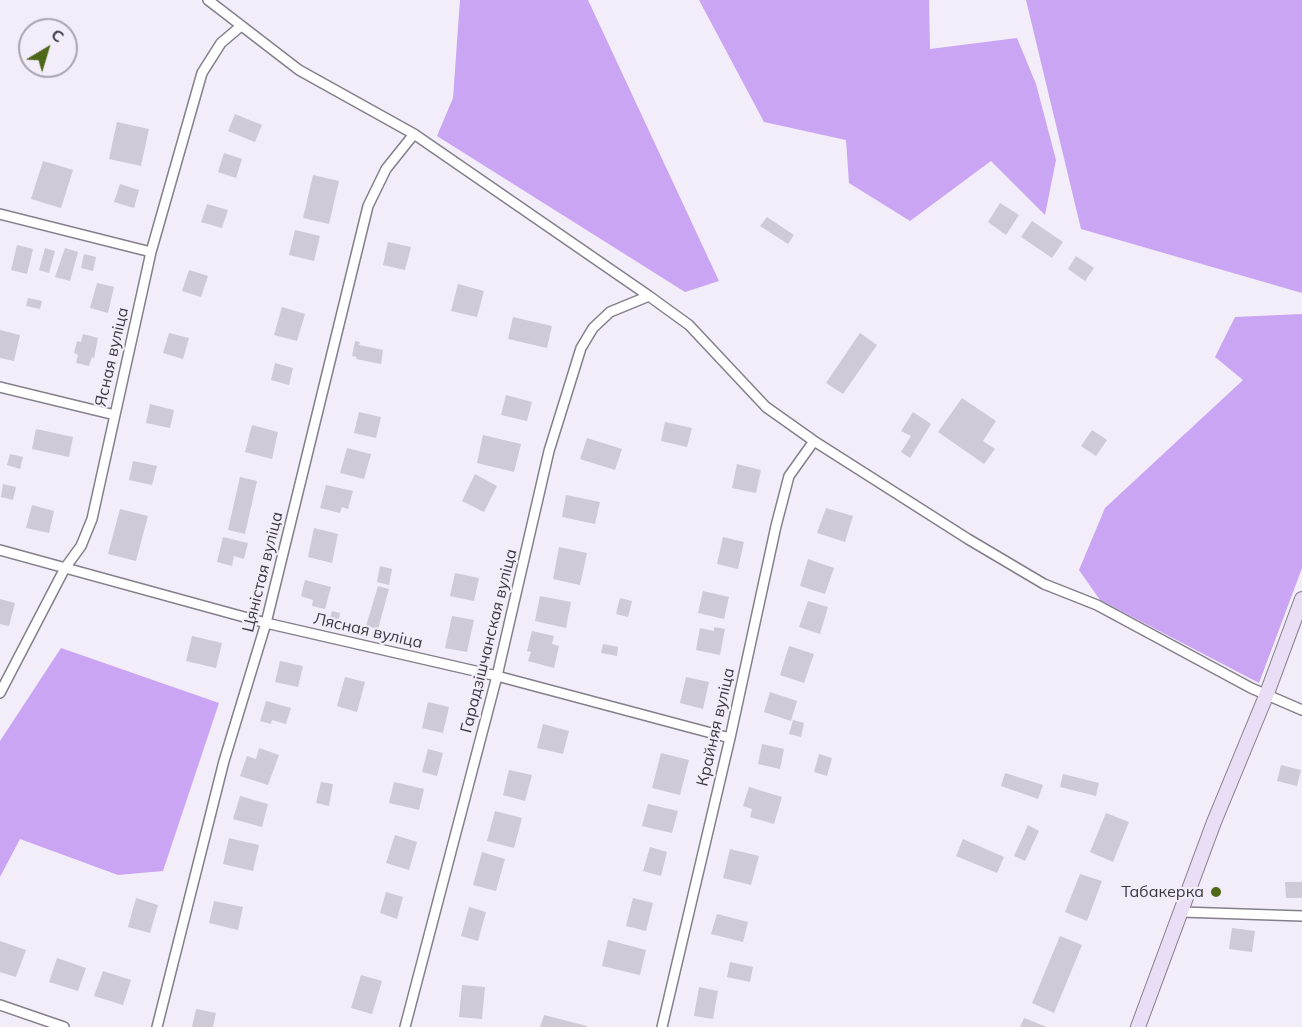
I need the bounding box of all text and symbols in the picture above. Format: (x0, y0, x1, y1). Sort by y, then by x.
north arrow (18, 18, 78, 78)
text: С (47, 24, 68, 47)
street label: Ясная вуліца (91, 305, 133, 409)
street label: Цяністая вуліца (239, 510, 287, 634)
street label: Гарадзішчанская вуліца (457, 547, 521, 735)
street label: Лясная вуліца (312, 609, 424, 653)
street label: Крайняя вуліца (693, 666, 739, 788)
place label: Табакерка (1121, 882, 1204, 902)
marker: Табакерка (1209, 885, 1223, 899)

